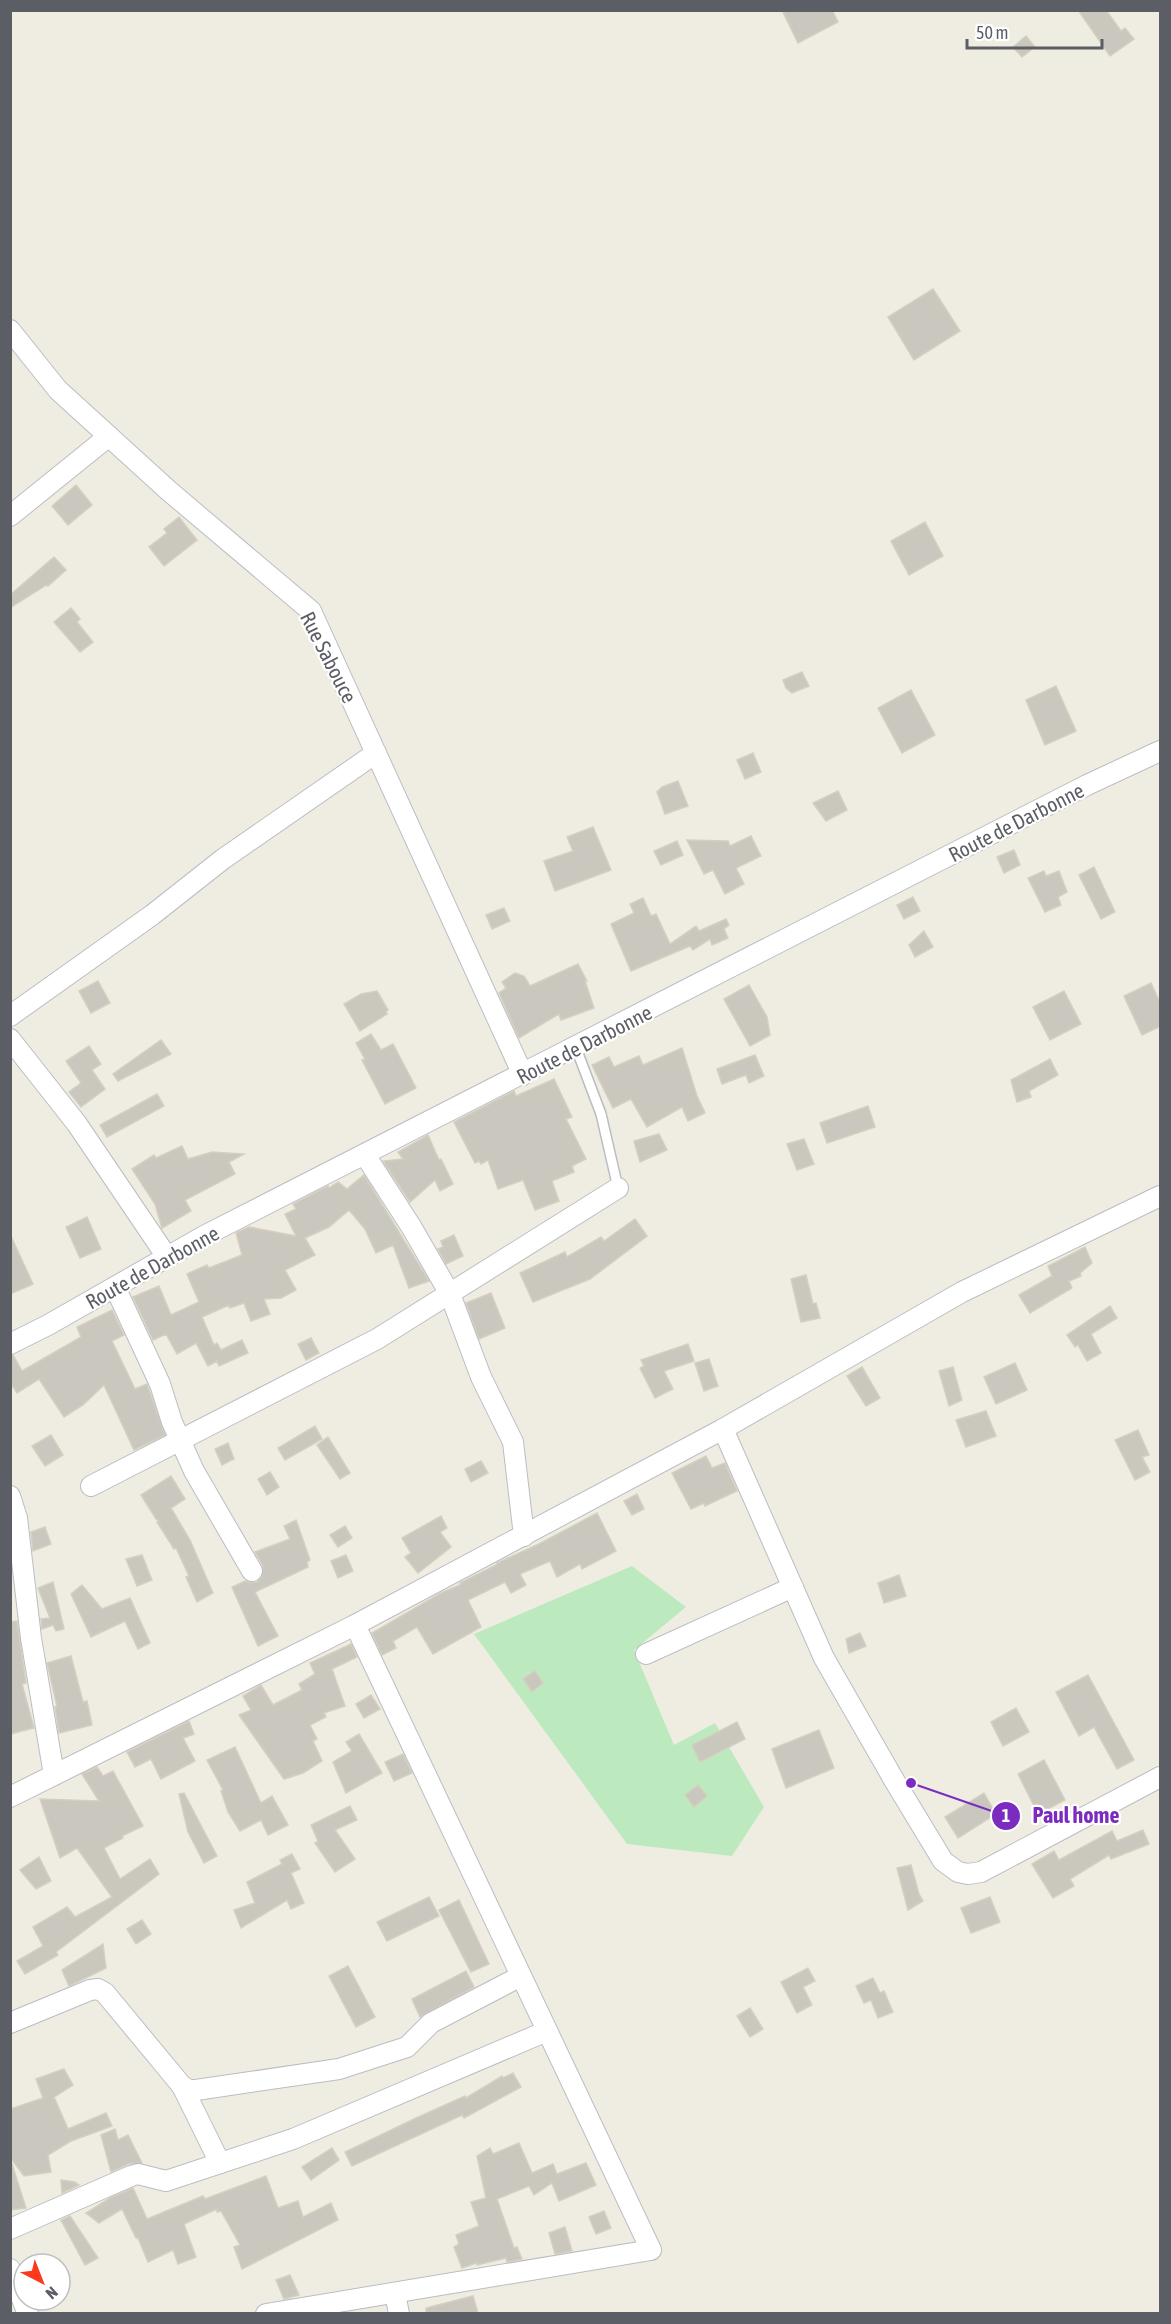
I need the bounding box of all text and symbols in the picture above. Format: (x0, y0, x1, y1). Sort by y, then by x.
scale bar (967, 12, 1102, 50)
text: 50 m (976, 22, 1008, 43)
street label: Rue Sabouce (296, 607, 362, 707)
street label: Route de Darbonne (944, 778, 1088, 866)
street label: Route de Darbonne (512, 1000, 656, 1088)
street label: Route de Darbonne (81, 1220, 223, 1314)
callout: Paul home (991, 1796, 1132, 1836)
text: Paul home (1033, 1802, 1119, 1828)
text: 1 (1002, 1805, 1010, 1826)
north arrow (12, 2252, 72, 2312)
text: N (43, 2283, 62, 2303)

